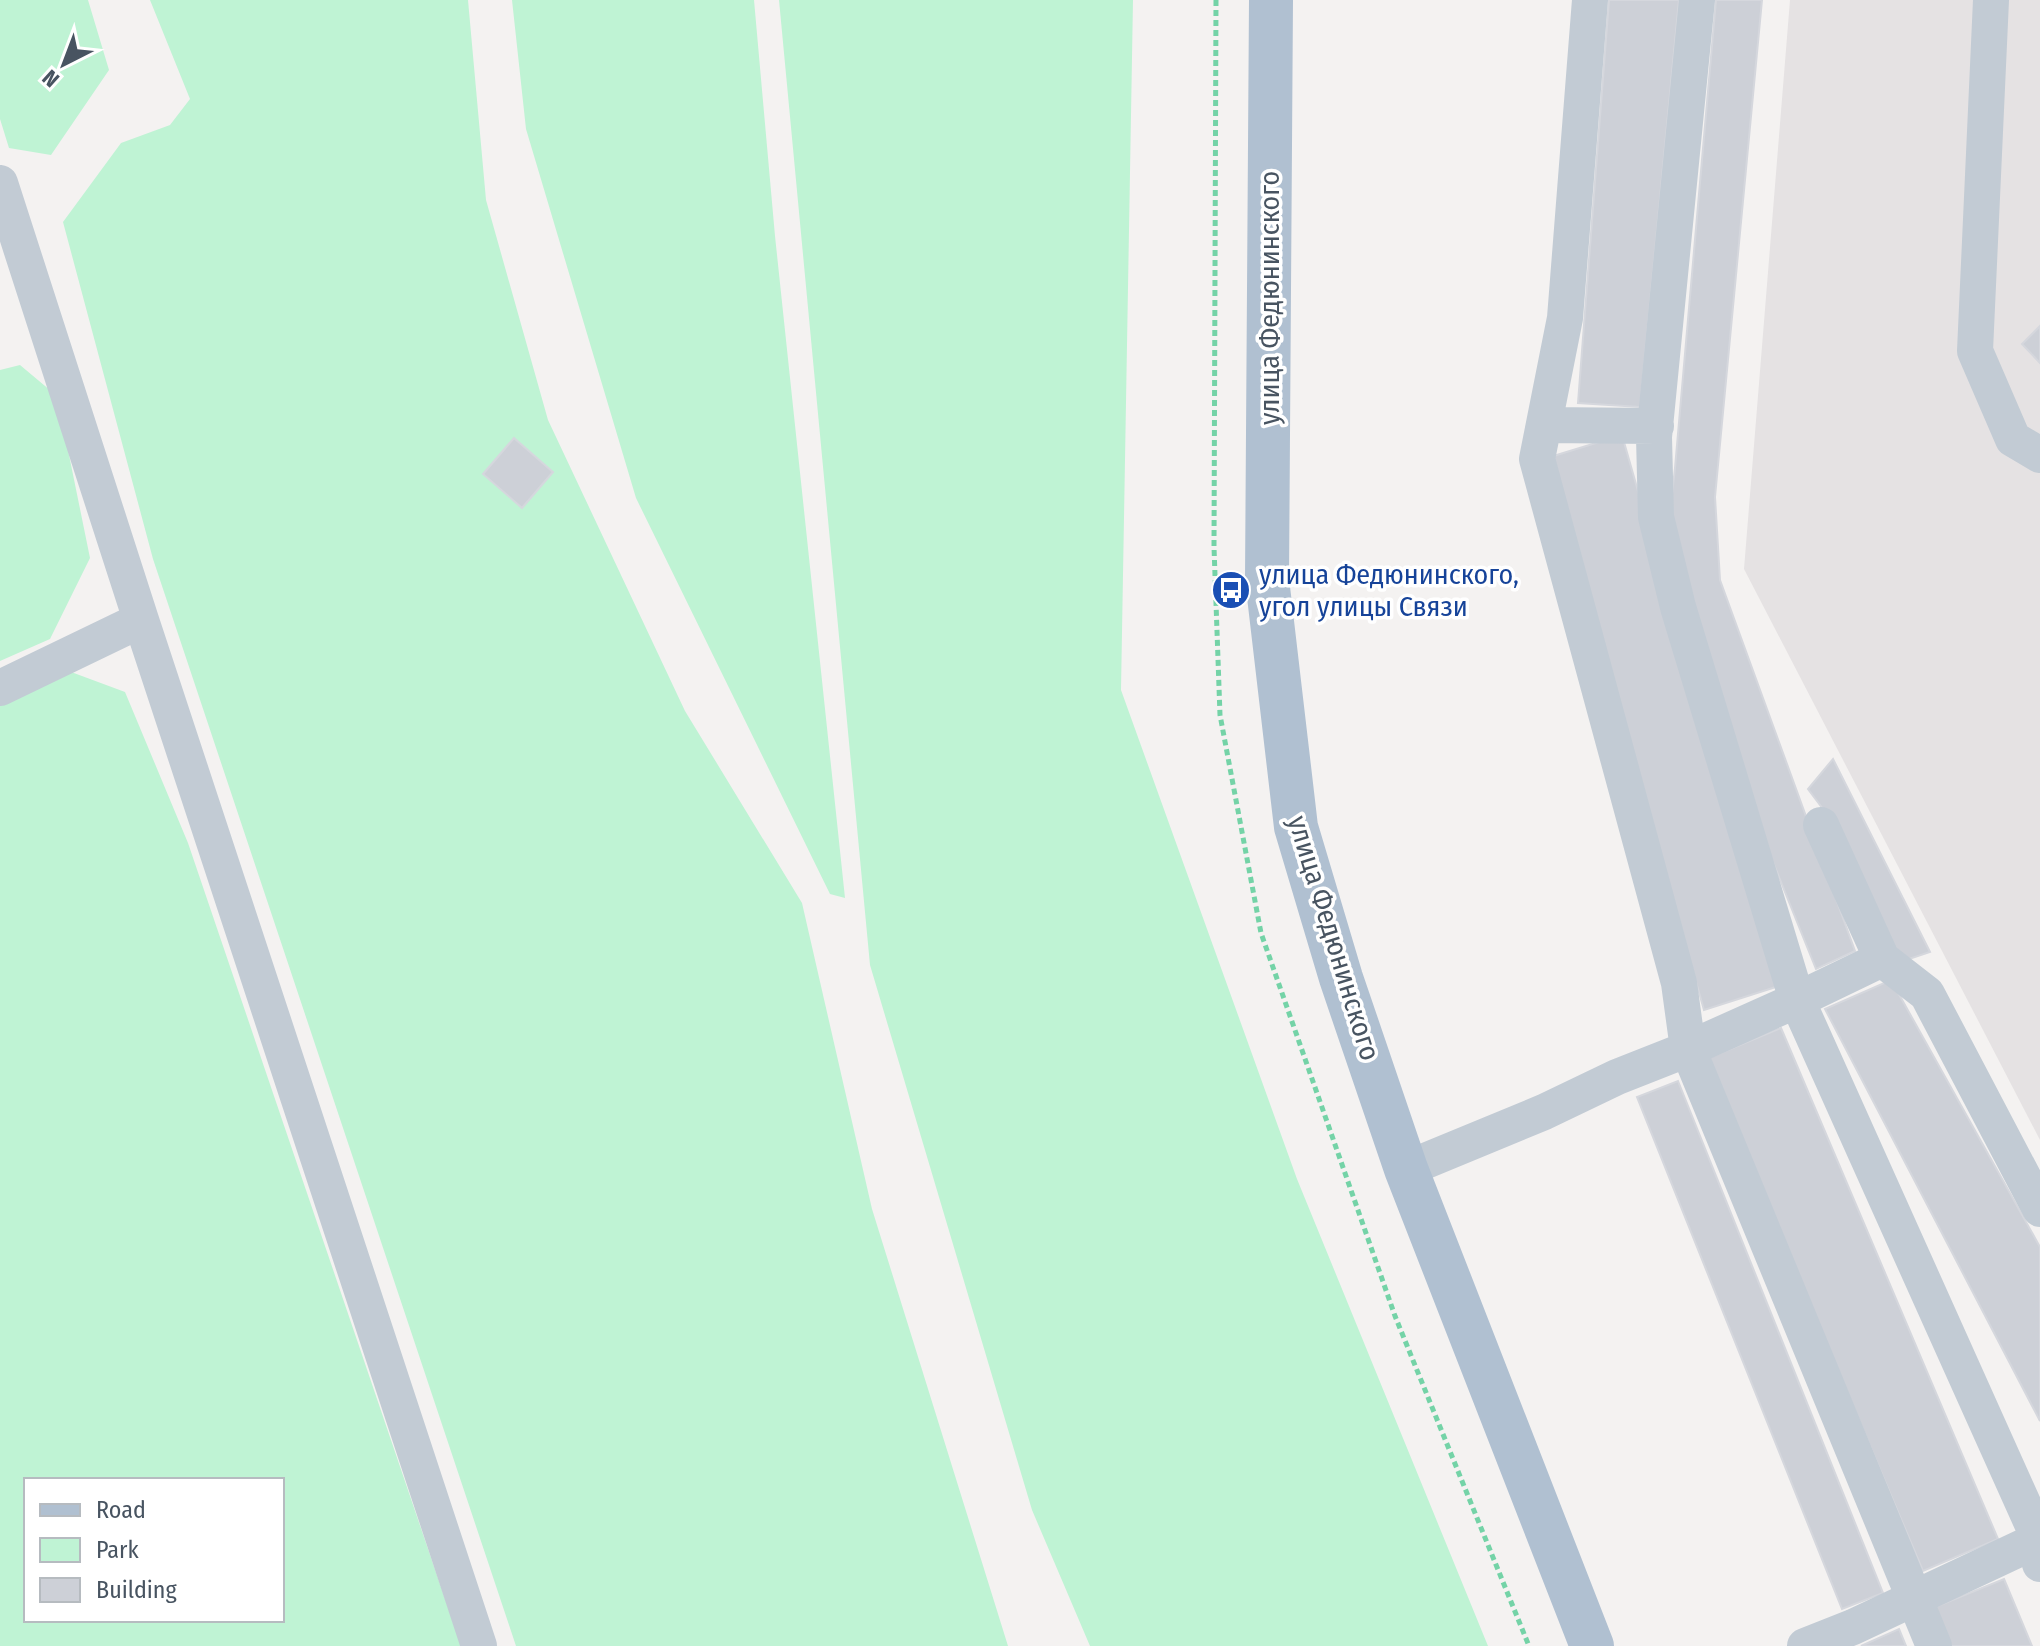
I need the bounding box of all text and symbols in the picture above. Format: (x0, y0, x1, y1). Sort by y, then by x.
north arrow (24, 24, 104, 104)
text: N (37, 64, 65, 93)
street label: улица Федюнинского (1253, 171, 1286, 425)
place label: улица Федюнинского, угол улицы Связи (1259, 558, 1519, 623)
bus stop icon: улица Федюнинского, угол улицы Связи (1210, 569, 1252, 611)
street label: улица Федюнинского (1281, 812, 1387, 1064)
legend (24, 1478, 284, 1622)
text: Road (96, 1496, 146, 1524)
text: Park (96, 1536, 139, 1564)
text: Building (96, 1576, 178, 1604)

